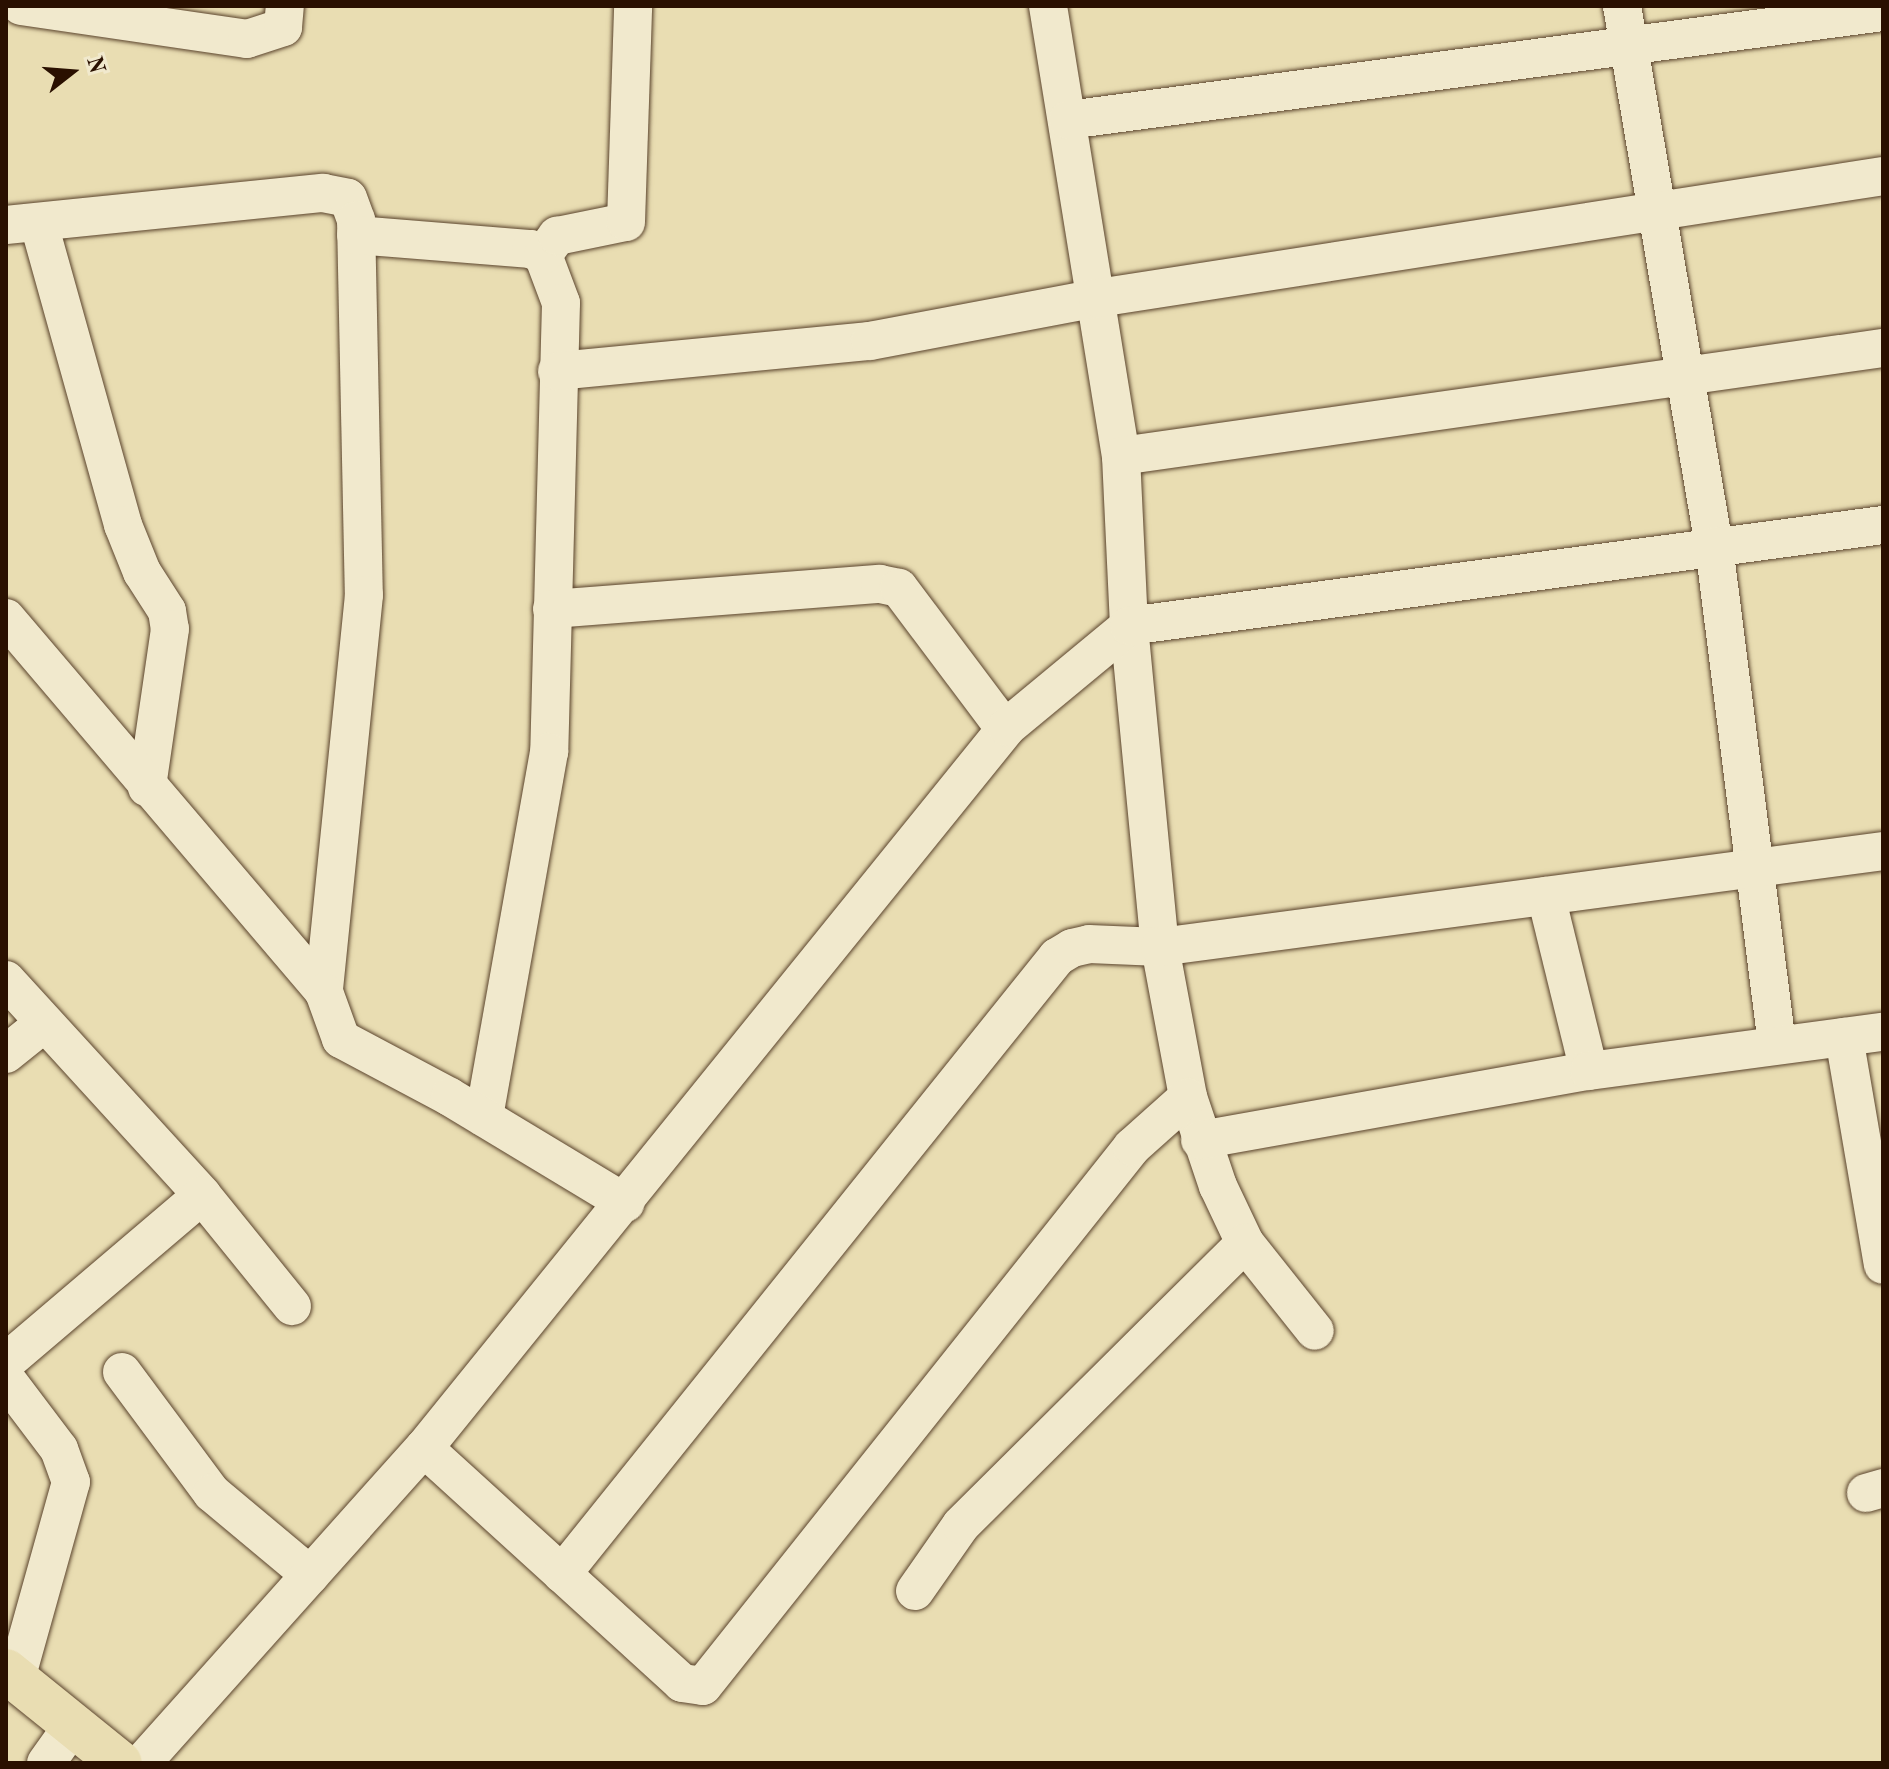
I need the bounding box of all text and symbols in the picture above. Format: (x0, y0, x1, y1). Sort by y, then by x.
north arrow (32, 32, 112, 112)
text: N (82, 54, 108, 76)

